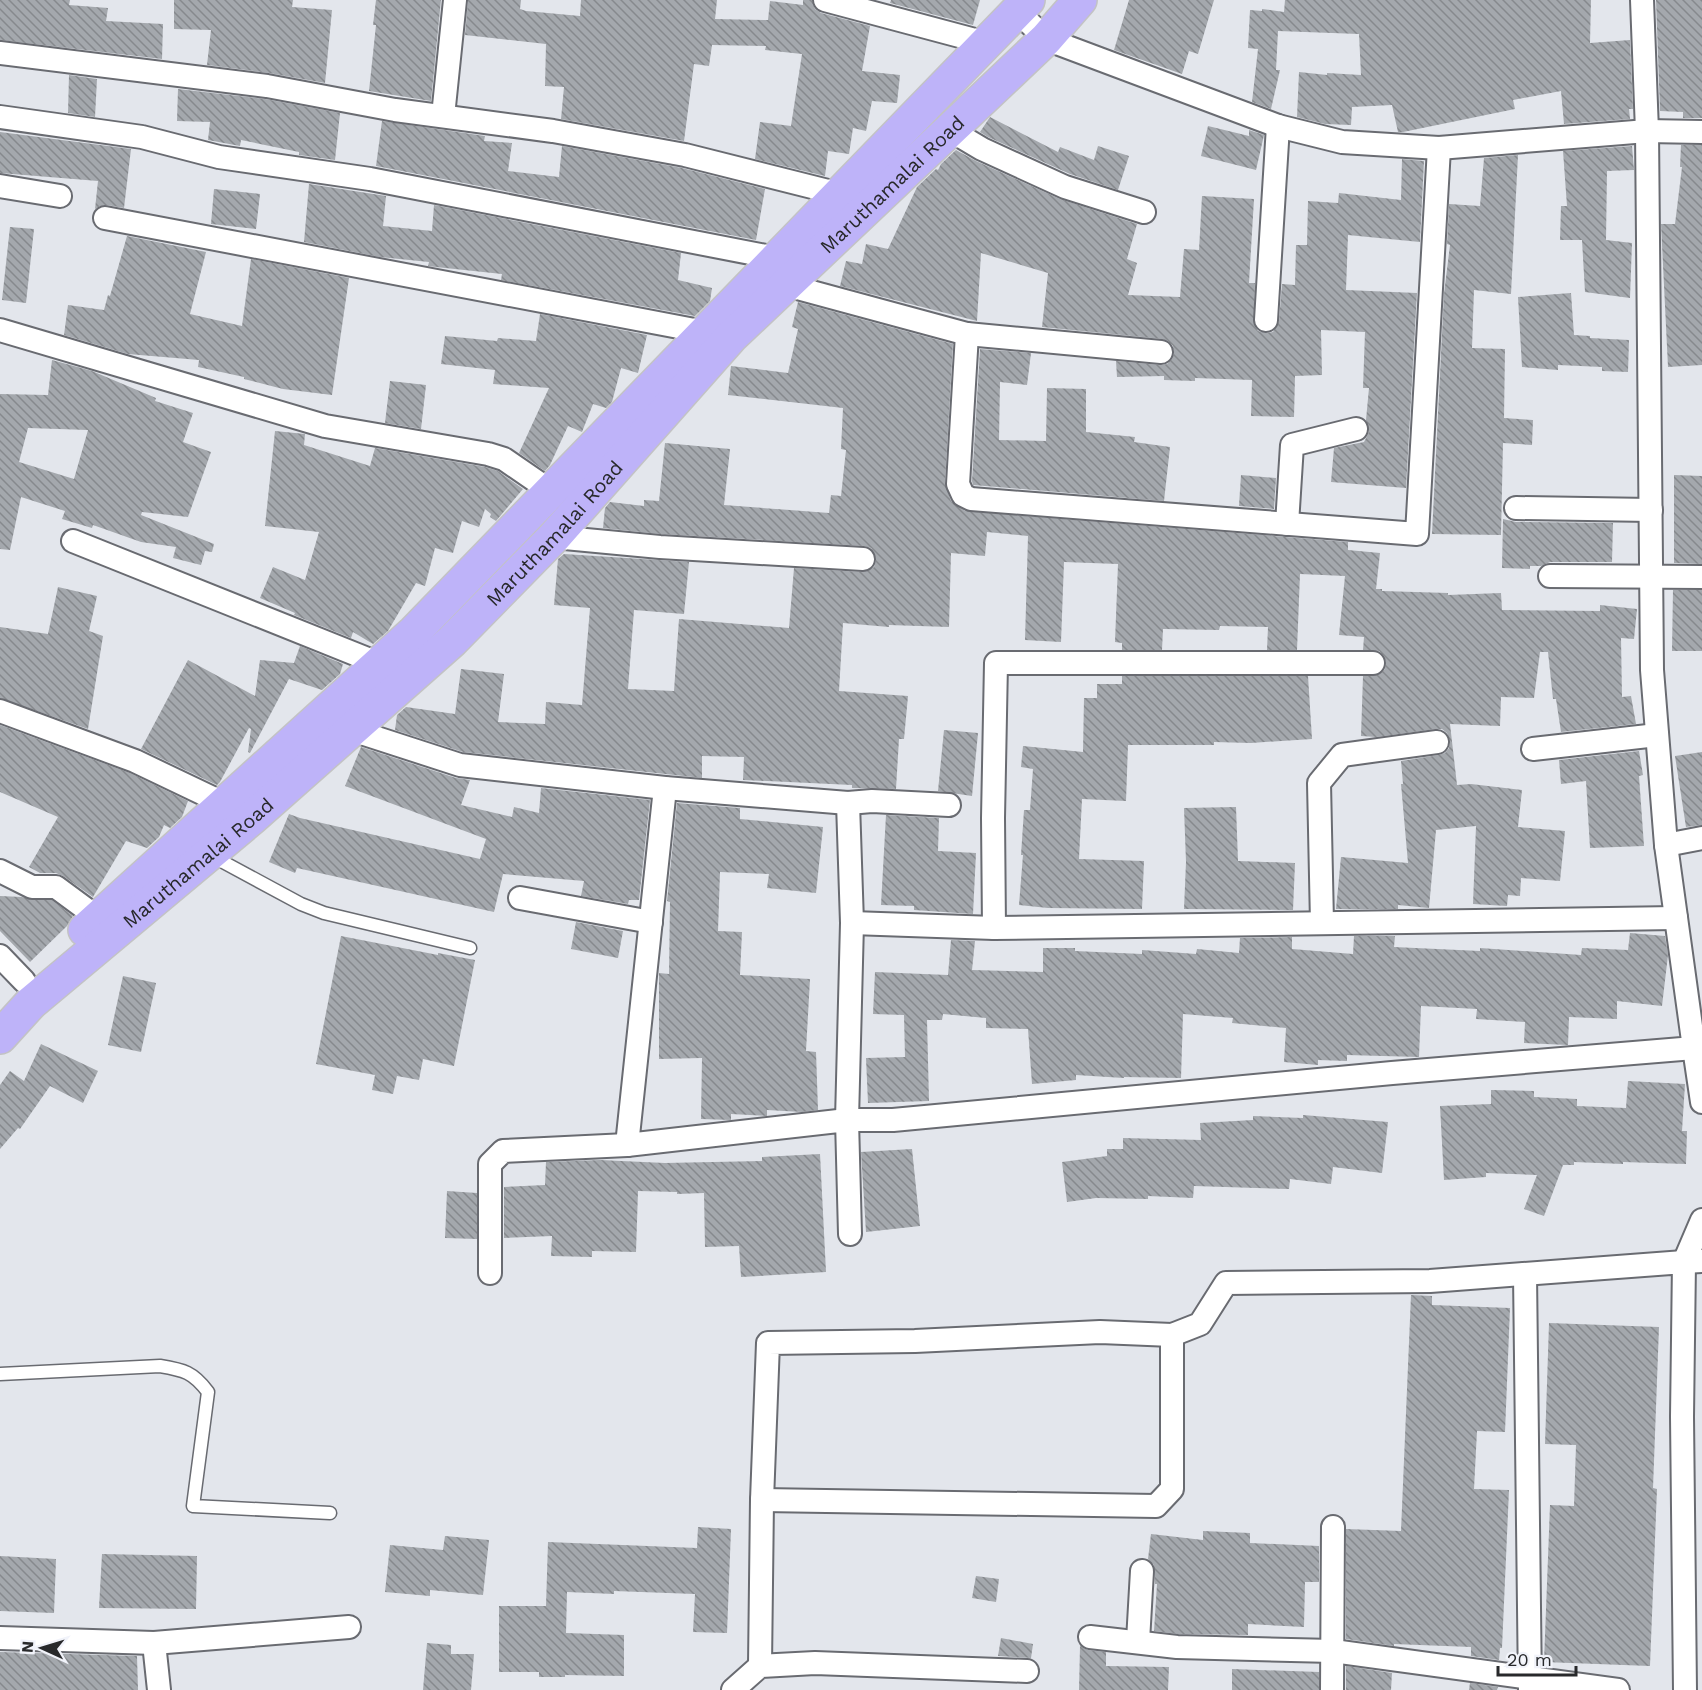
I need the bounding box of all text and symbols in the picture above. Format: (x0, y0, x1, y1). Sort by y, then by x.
street label: Maruthamalai Road (815, 111, 969, 258)
street label: Maruthamalai Road (481, 456, 628, 611)
street label: Maruthamalai Road (118, 793, 278, 933)
north arrow (12, 1618, 72, 1678)
scale bar (1498, 1639, 1576, 1677)
text: N (18, 1640, 37, 1654)
text: 20 m (1507, 1649, 1552, 1670)

